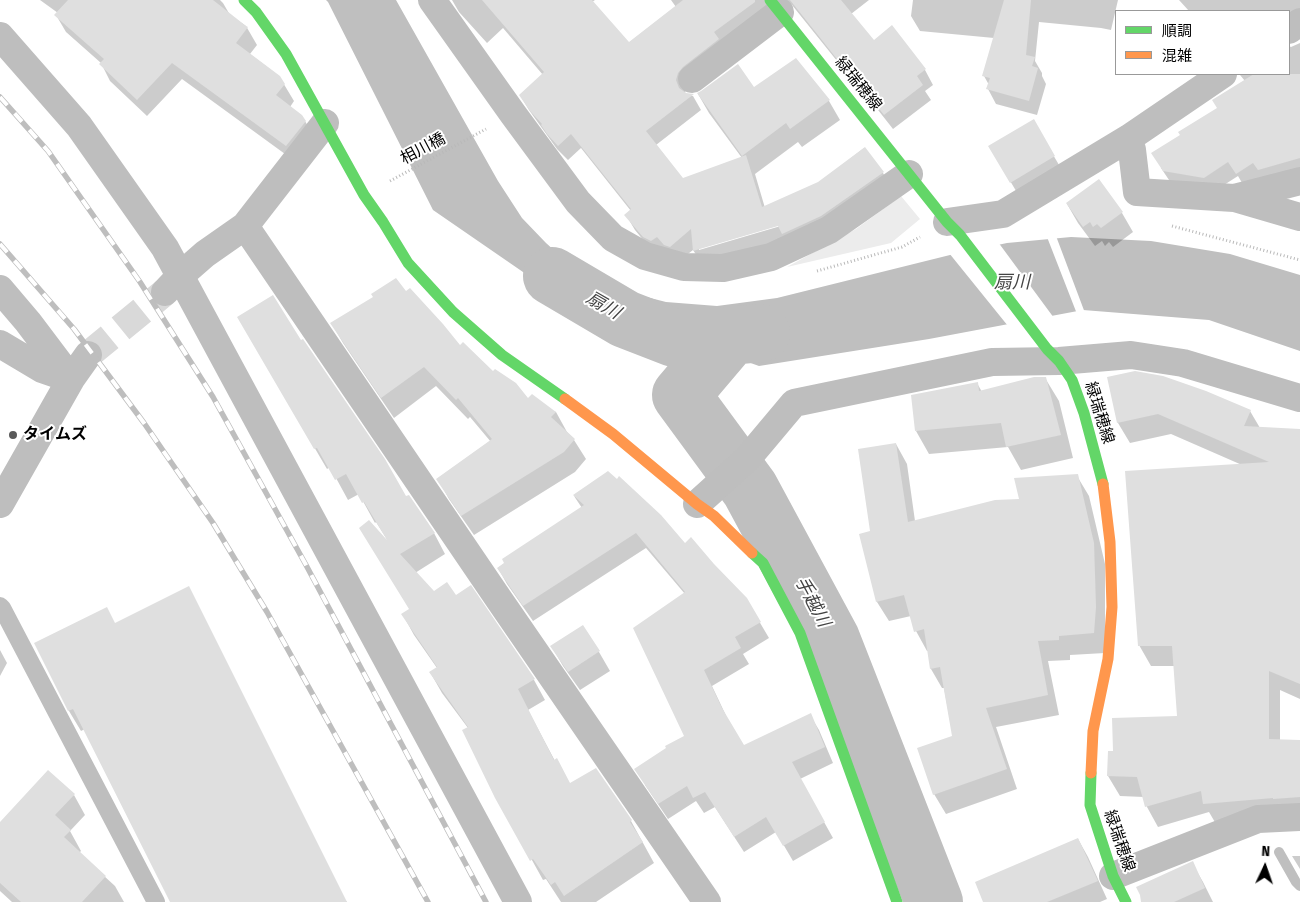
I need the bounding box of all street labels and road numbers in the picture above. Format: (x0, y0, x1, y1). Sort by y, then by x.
street label: 緑瑞穂線 (830, 53, 886, 115)
street label: 相川橋 (397, 129, 449, 169)
street label: 緑瑞穂線 (1080, 380, 1118, 446)
street label: 緑瑞穂線 (1100, 808, 1138, 874)

